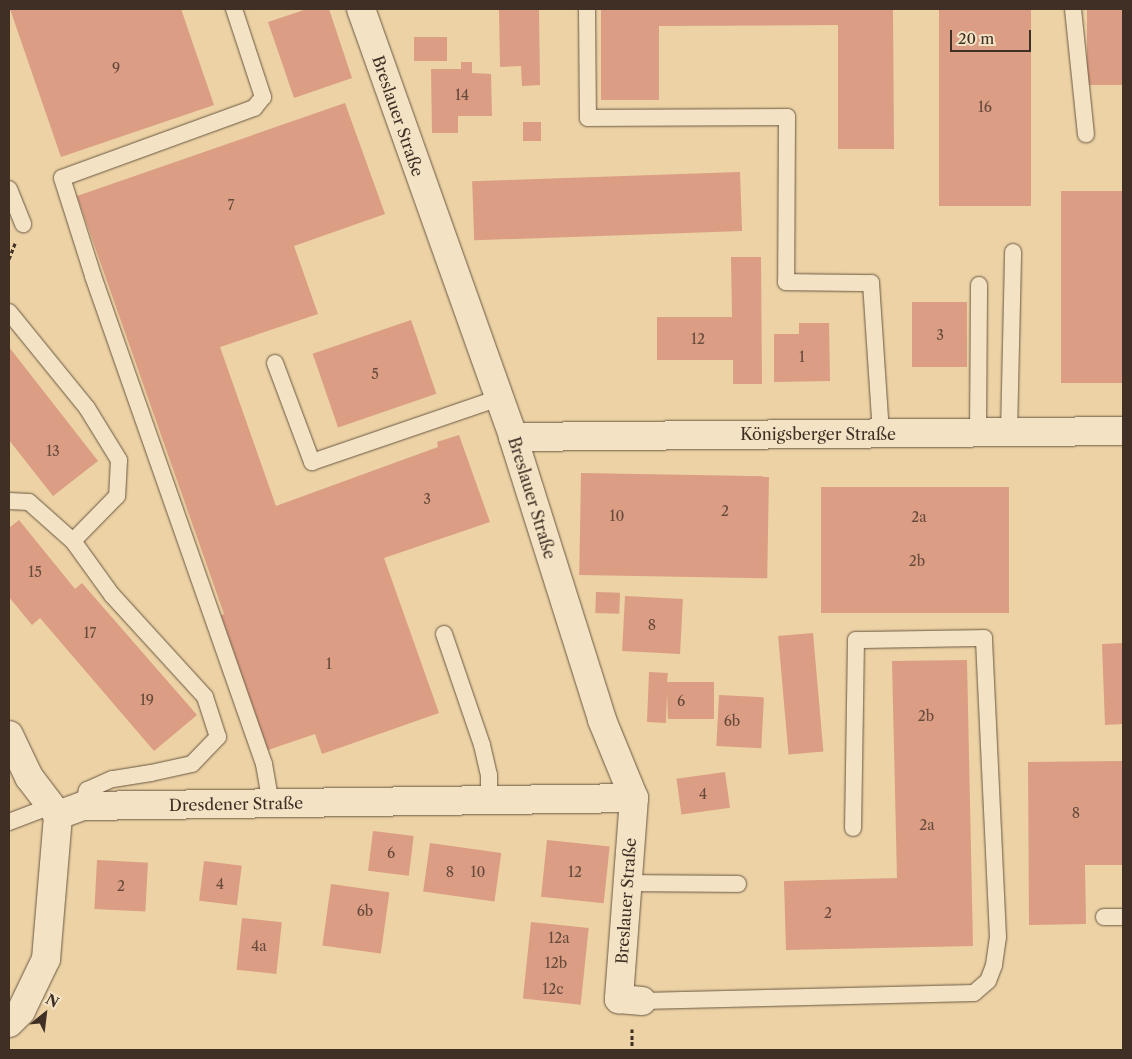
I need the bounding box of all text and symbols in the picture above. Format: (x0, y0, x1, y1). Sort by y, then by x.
scale bar (952, 20, 1033, 52)
text: 20 m (958, 29, 994, 48)
street label: Breslauer Straße (368, 53, 428, 179)
house number: 9 (112, 60, 120, 76)
house number: 14 (455, 87, 469, 103)
house number: 16 (978, 99, 992, 115)
house number: 7 (228, 197, 234, 213)
house number: 3 (936, 327, 944, 343)
house number: 12 (691, 331, 705, 347)
house number: 1 (799, 349, 805, 365)
house number: 5 (371, 366, 379, 382)
street label: Königsberger Straße (740, 424, 896, 444)
street label: Breslauer Straße (504, 434, 560, 562)
house number: 13 (46, 443, 60, 459)
house number: 3 (423, 491, 431, 507)
house number: 2 (721, 503, 729, 519)
house number: 10 (610, 508, 624, 524)
house number: 2a (911, 509, 927, 525)
house number: 2b (909, 553, 925, 569)
house number: 15 (28, 564, 42, 580)
house number: 8 (648, 617, 656, 633)
house number: 17 (84, 625, 96, 641)
house number: 1 (326, 656, 332, 672)
house number: 19 (140, 692, 154, 708)
house number: 6 (677, 693, 685, 709)
house number: 2b (918, 708, 934, 724)
house number: 6b (724, 713, 740, 729)
house number: 4 (699, 786, 707, 802)
street label: Dresdener Straße (169, 793, 303, 815)
house number: 8 (1072, 805, 1080, 821)
house number: 2a (919, 817, 935, 833)
street label: Breslauer Straße (612, 837, 640, 965)
house number: 6 (387, 845, 395, 861)
house number: 8 (446, 864, 454, 880)
house number: 10 (471, 864, 485, 880)
house number: 12 (568, 864, 582, 880)
house number: 4 (216, 876, 224, 892)
house number: 2 (117, 878, 125, 894)
house number: 6b (357, 903, 373, 919)
house number: 2 (824, 905, 832, 921)
house number: 12a (548, 930, 570, 946)
house number: 4a (251, 938, 267, 954)
house number: 12b (545, 955, 567, 971)
house number: 12c (542, 981, 564, 997)
north arrow (20, 989, 70, 1039)
text: N (43, 990, 62, 1012)

